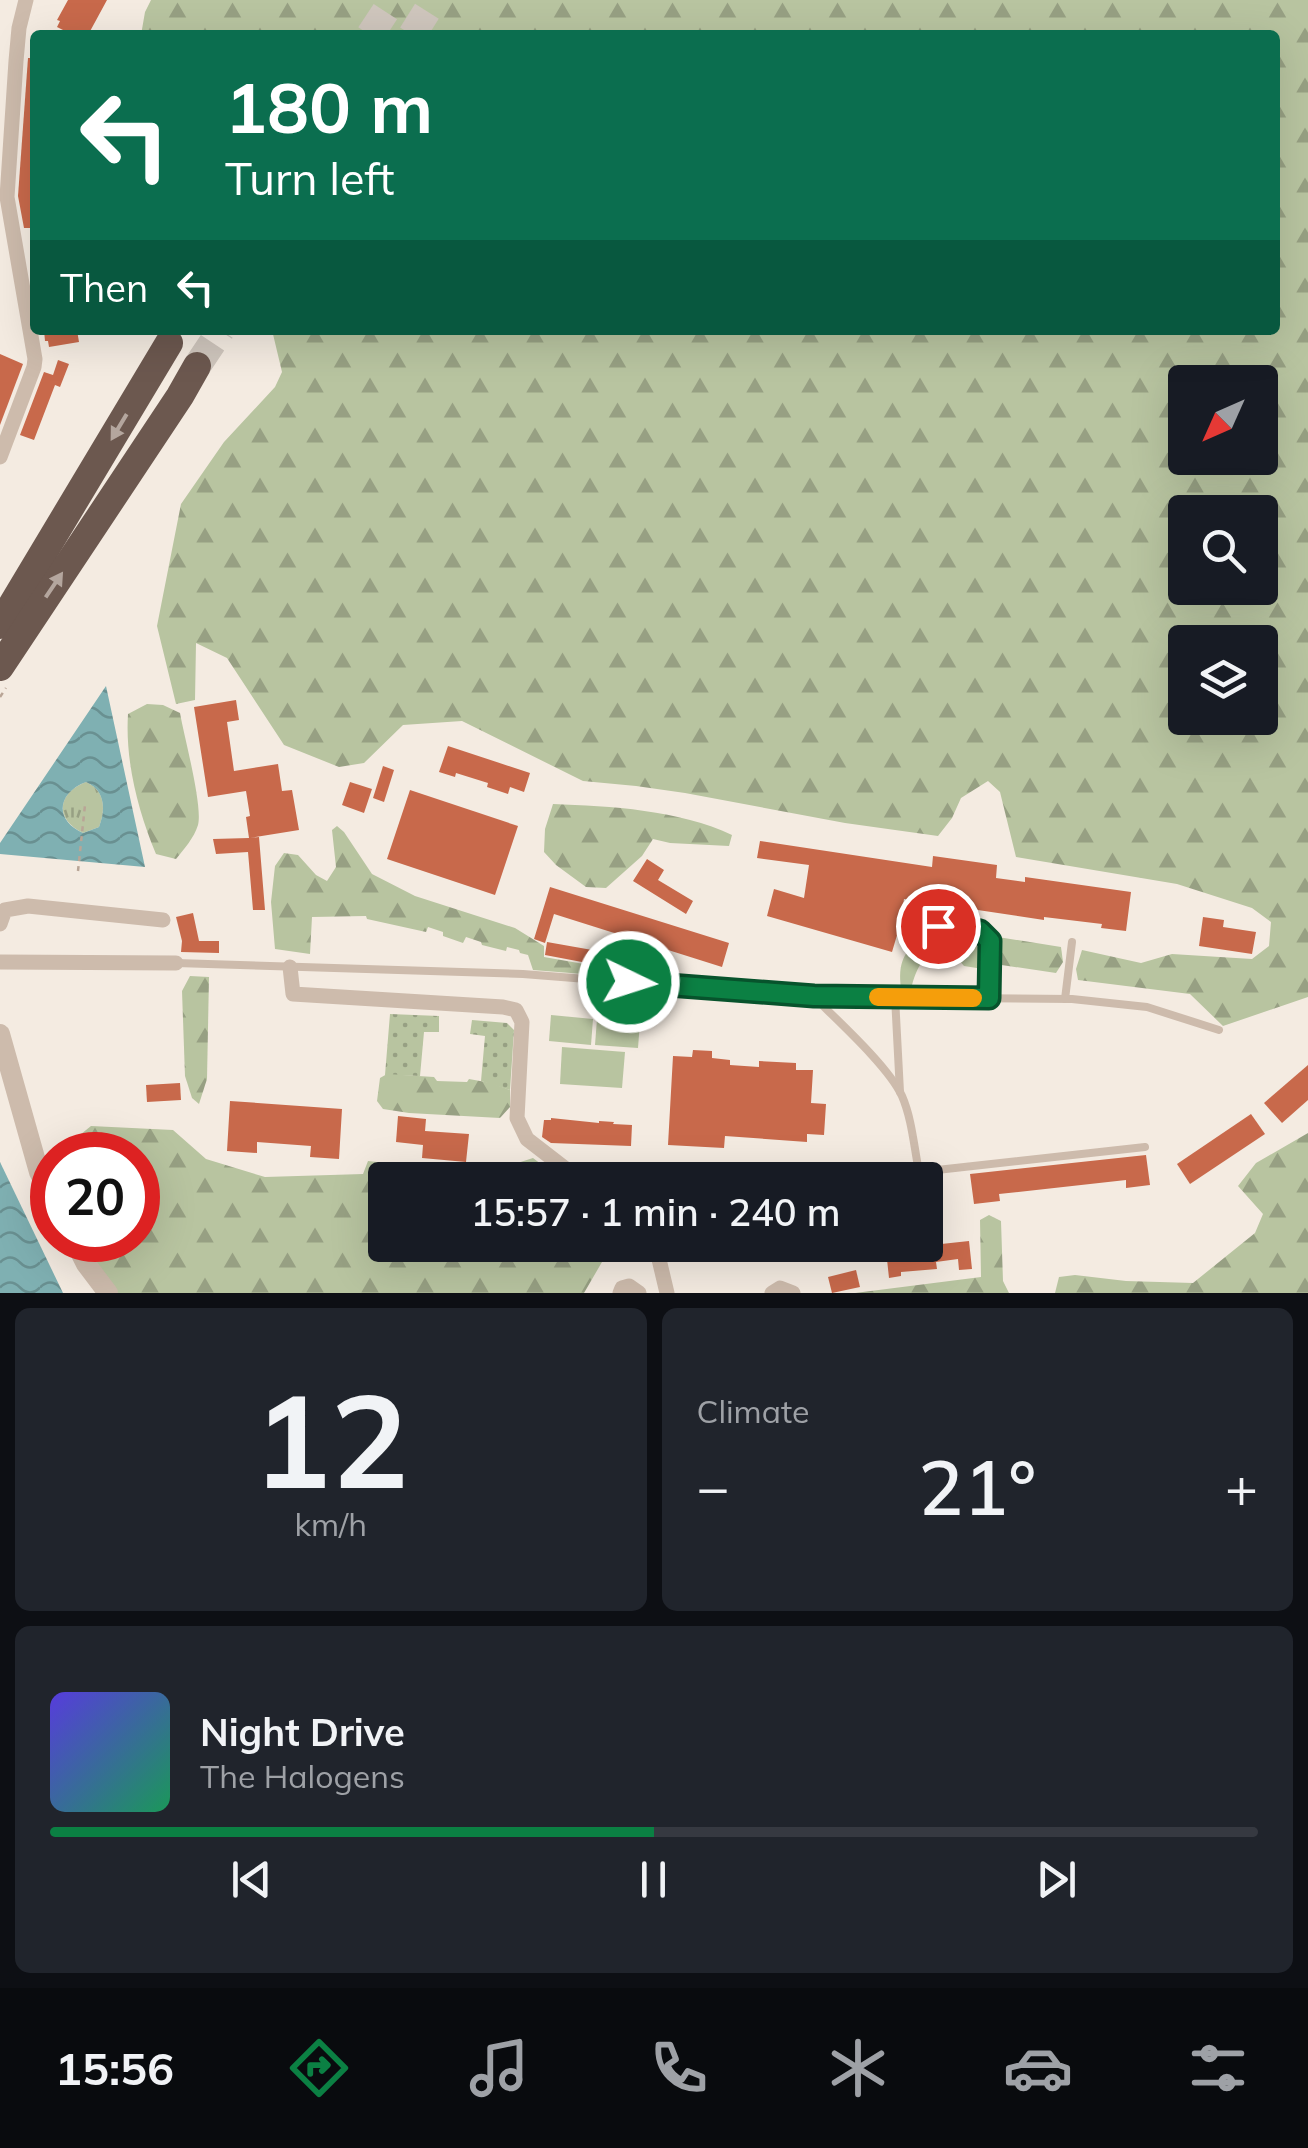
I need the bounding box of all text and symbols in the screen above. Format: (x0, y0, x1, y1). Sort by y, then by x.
text: 180 m (225, 63, 433, 151)
icon: left (60, 70, 190, 200)
text: Turn left (225, 150, 394, 206)
icon: left (168, 260, 223, 315)
text: Then (60, 264, 148, 312)
north arrow (1168, 365, 1278, 475)
map controls (1168, 365, 1278, 735)
one-way arrow (111, 413, 128, 441)
button: search (1168, 495, 1278, 605)
one-way arrow (44, 572, 62, 599)
button: layers (1168, 625, 1278, 735)
pin (896, 884, 981, 969)
icon: arrive (911, 899, 966, 954)
position arrow (577, 930, 681, 1034)
speed limit sign: 20 (30, 1132, 160, 1262)
text: 15:57 · 1 min · 240 m (470, 1188, 841, 1236)
text: 12 (253, 1357, 409, 1521)
text: Climate (697, 1391, 809, 1431)
text: 21° (918, 1440, 1036, 1534)
text: − (697, 1452, 730, 1521)
text: + (1225, 1452, 1258, 1521)
text: km/h (295, 1504, 367, 1544)
text: Night Drive (200, 1708, 405, 1756)
text: The Halogens (200, 1756, 405, 1796)
icon: previous (224, 1852, 279, 1907)
icon: pause (626, 1852, 681, 1907)
icon: next (1029, 1852, 1084, 1907)
icon: directions (284, 2033, 354, 2103)
icon: music (464, 2033, 534, 2103)
icon: phone (644, 2033, 714, 2103)
icon: climate (823, 2033, 893, 2103)
icon: car (1003, 2033, 1073, 2103)
icon: filters (1183, 2033, 1253, 2103)
text: 15:56 (55, 2040, 174, 2096)

